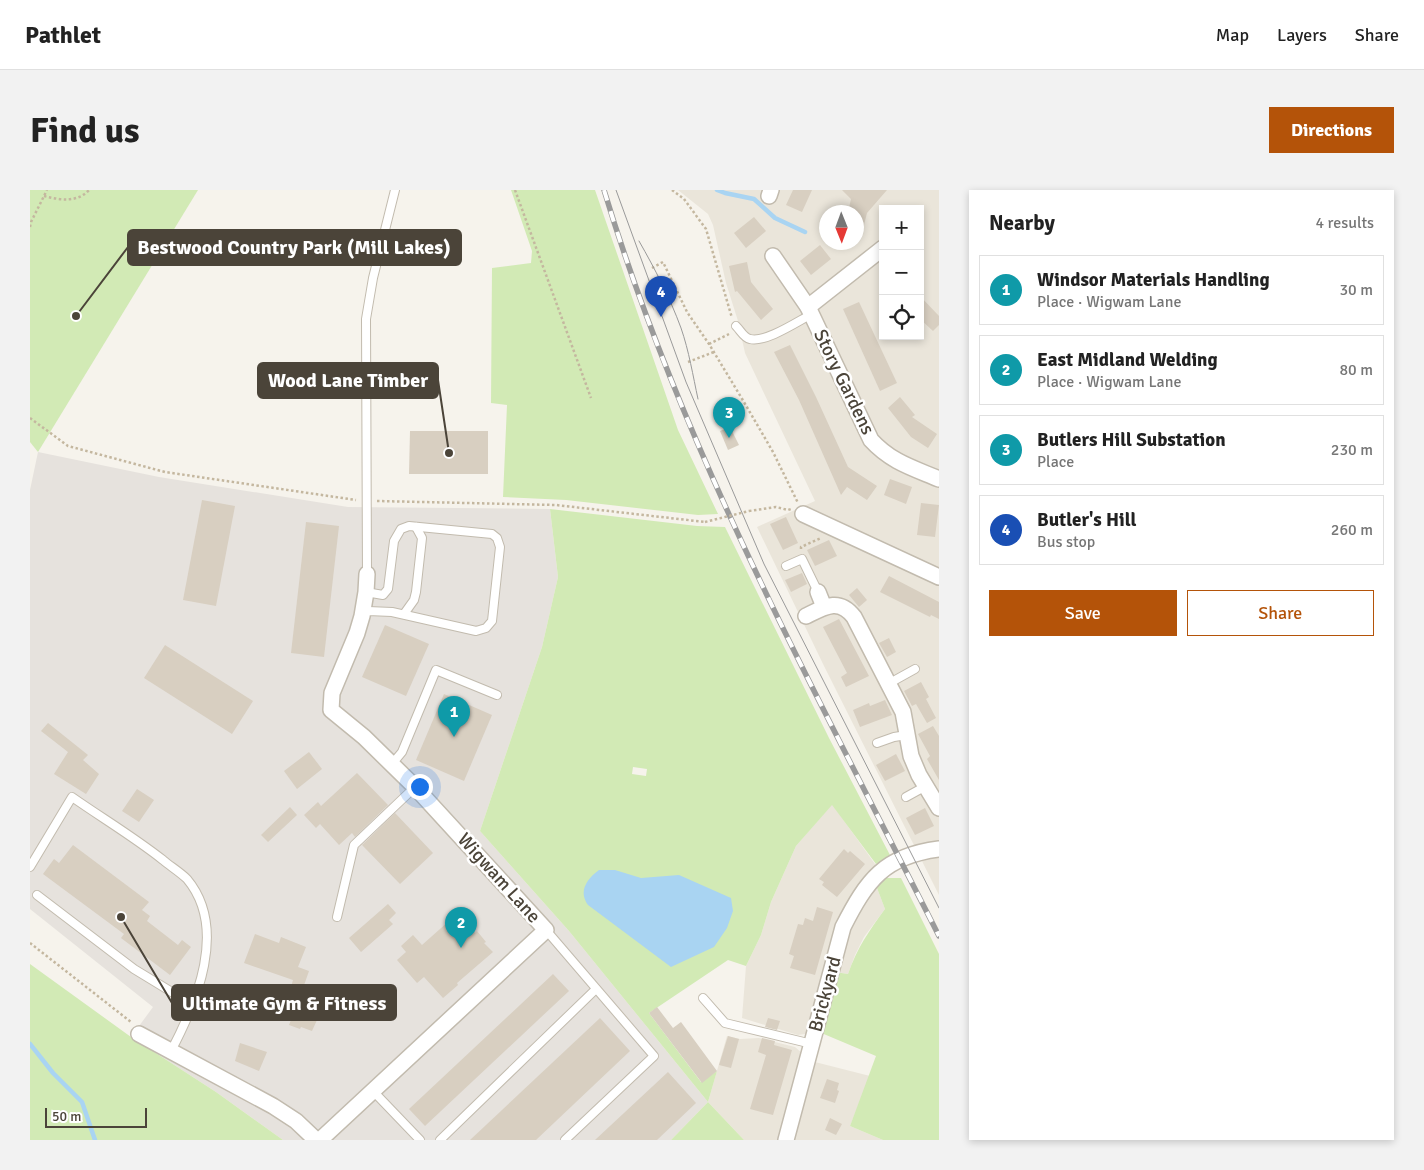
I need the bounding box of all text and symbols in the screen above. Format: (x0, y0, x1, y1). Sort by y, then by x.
text: Pathlet (25, 20, 101, 50)
text: Map (1216, 24, 1249, 46)
text: Layers (1277, 24, 1327, 46)
text: Share (1355, 24, 1399, 46)
button: Directions (1269, 107, 1394, 153)
text: Find us (30, 109, 140, 152)
north arrow (819, 205, 864, 250)
map controls (879, 205, 924, 340)
button: + (879, 205, 924, 250)
text: Nearby (989, 210, 1055, 236)
text: 4 results (1315, 213, 1374, 233)
callout: Bestwood Country Park (Mill Lakes) (128, 230, 461, 265)
text: Bestwood Country Park (Mill Lakes) (137, 235, 451, 260)
button: − (879, 250, 924, 295)
text: Windsor Materials Handling (1037, 268, 1270, 292)
pin: 4 (645, 276, 677, 317)
text: 1 (1002, 280, 1010, 300)
text: 30 m (1339, 280, 1373, 300)
text: Place · Wigwam Lane (1037, 292, 1181, 312)
button: locate (879, 295, 924, 340)
street label: Story Gardens (808, 325, 880, 439)
text: East Midland Welding (1037, 348, 1218, 372)
text: 2 (1002, 360, 1010, 380)
text: 80 m (1339, 360, 1373, 380)
callout: Wood Lane Timber (258, 363, 438, 398)
text: Wood Lane Timber (268, 368, 428, 393)
text: Place · Wigwam Lane (1037, 372, 1181, 392)
pin: 3 (713, 397, 745, 438)
text: Butlers Hill Substation (1037, 428, 1226, 452)
text: 3 (1002, 440, 1010, 460)
text: 230 m (1331, 440, 1373, 460)
text: Place (1037, 452, 1074, 472)
text: Butler's Hill (1037, 508, 1136, 532)
text: 4 (1002, 520, 1010, 540)
text: 260 m (1331, 520, 1373, 540)
text: Bus stop (1037, 532, 1095, 552)
button: Save (989, 590, 1177, 636)
button: Share (1187, 590, 1374, 636)
pin: 1 (438, 696, 470, 737)
your location (407, 774, 433, 800)
street label: Wigwam Lane (452, 828, 546, 928)
pin: 2 (445, 907, 477, 948)
street label: Brickyard (803, 954, 847, 1034)
callout: Ultimate Gym & Fitness (172, 985, 396, 1020)
text: Ultimate Gym & Fitness (182, 991, 386, 1016)
scale bar (45, 1105, 148, 1128)
text: 50 m (52, 1108, 81, 1125)

